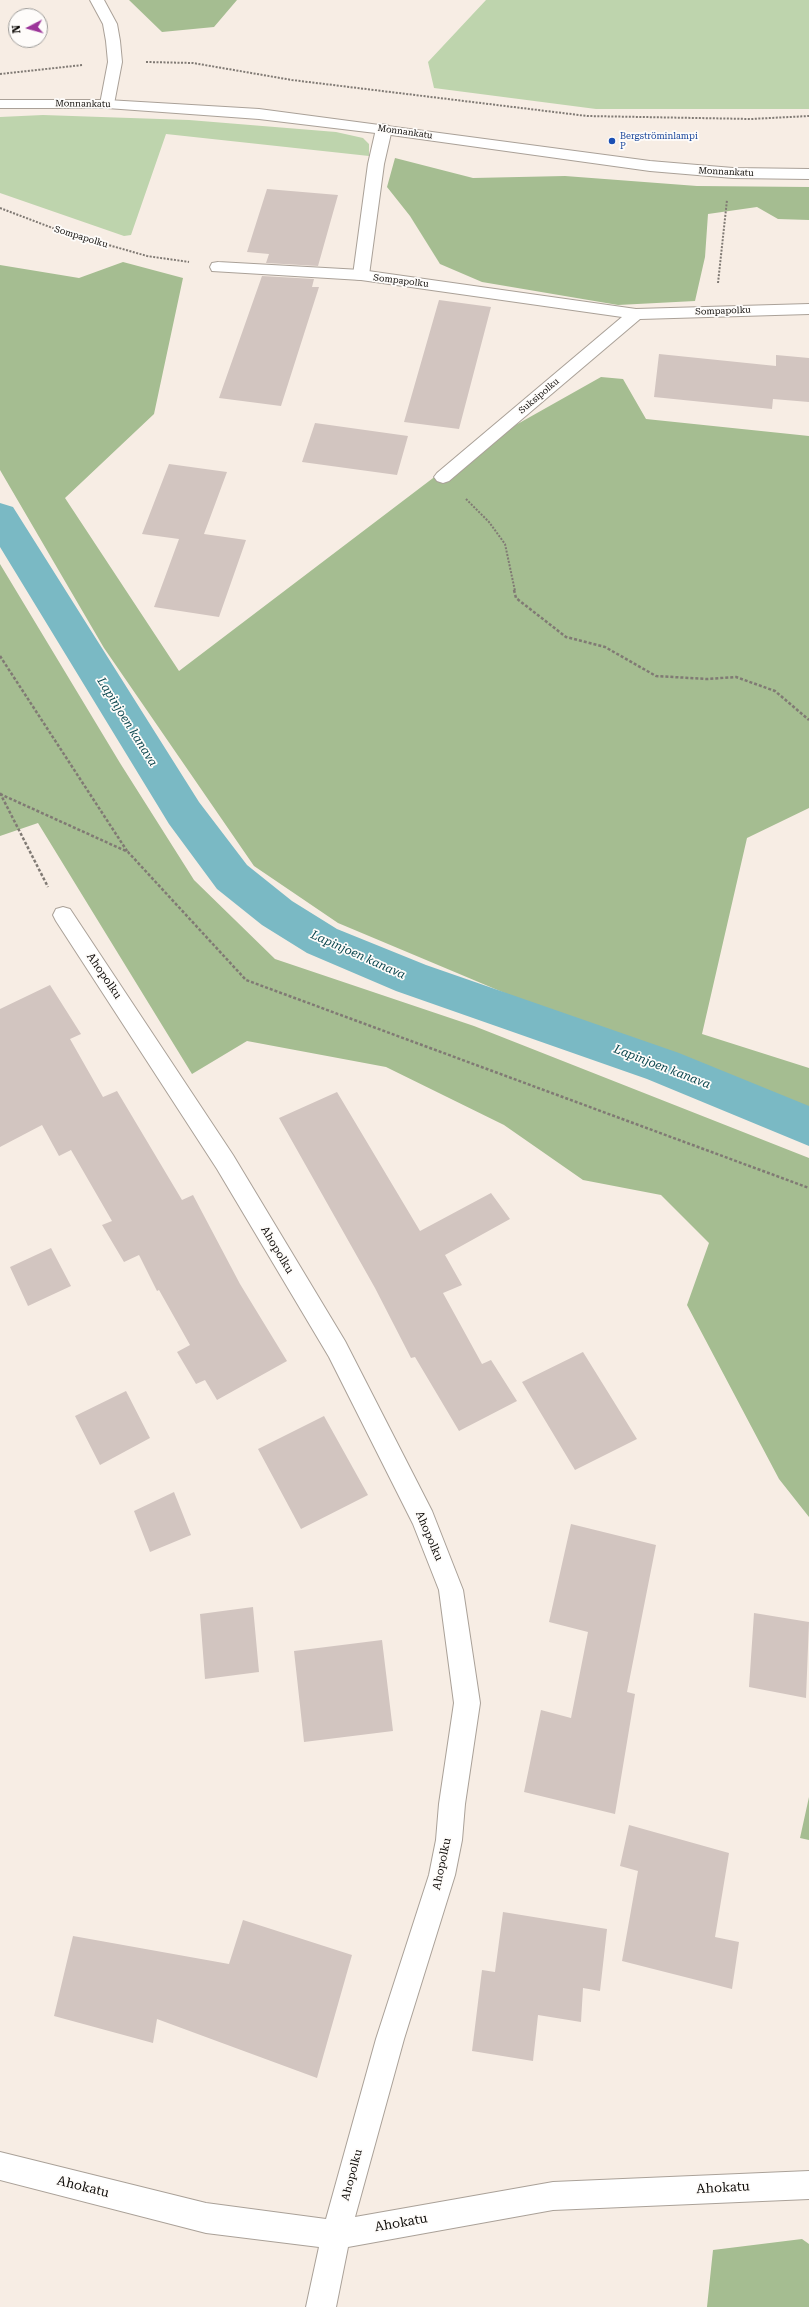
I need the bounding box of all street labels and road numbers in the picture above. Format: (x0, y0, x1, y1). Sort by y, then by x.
street label: Monnankatu (55, 98, 111, 110)
street label: Monnankatu (377, 123, 433, 141)
street label: Monnankatu (698, 165, 754, 179)
street label: Sompapolku (53, 224, 109, 250)
street label: Sompapolku (373, 272, 429, 290)
street label: Sompapolku (695, 305, 751, 317)
street label: Suksipolku (517, 376, 561, 416)
street label: Ahopolku (84, 950, 124, 1002)
street label: Ahopolku (258, 1224, 296, 1276)
street label: Ahopolku (413, 1509, 445, 1563)
street label: Ahopolku (430, 1837, 454, 1891)
street label: Ahopolku (339, 2148, 365, 2202)
street label: Ahokatu (55, 2173, 111, 2201)
street label: Ahokatu (696, 2179, 750, 2197)
street label: Ahokatu (373, 2211, 429, 2235)

